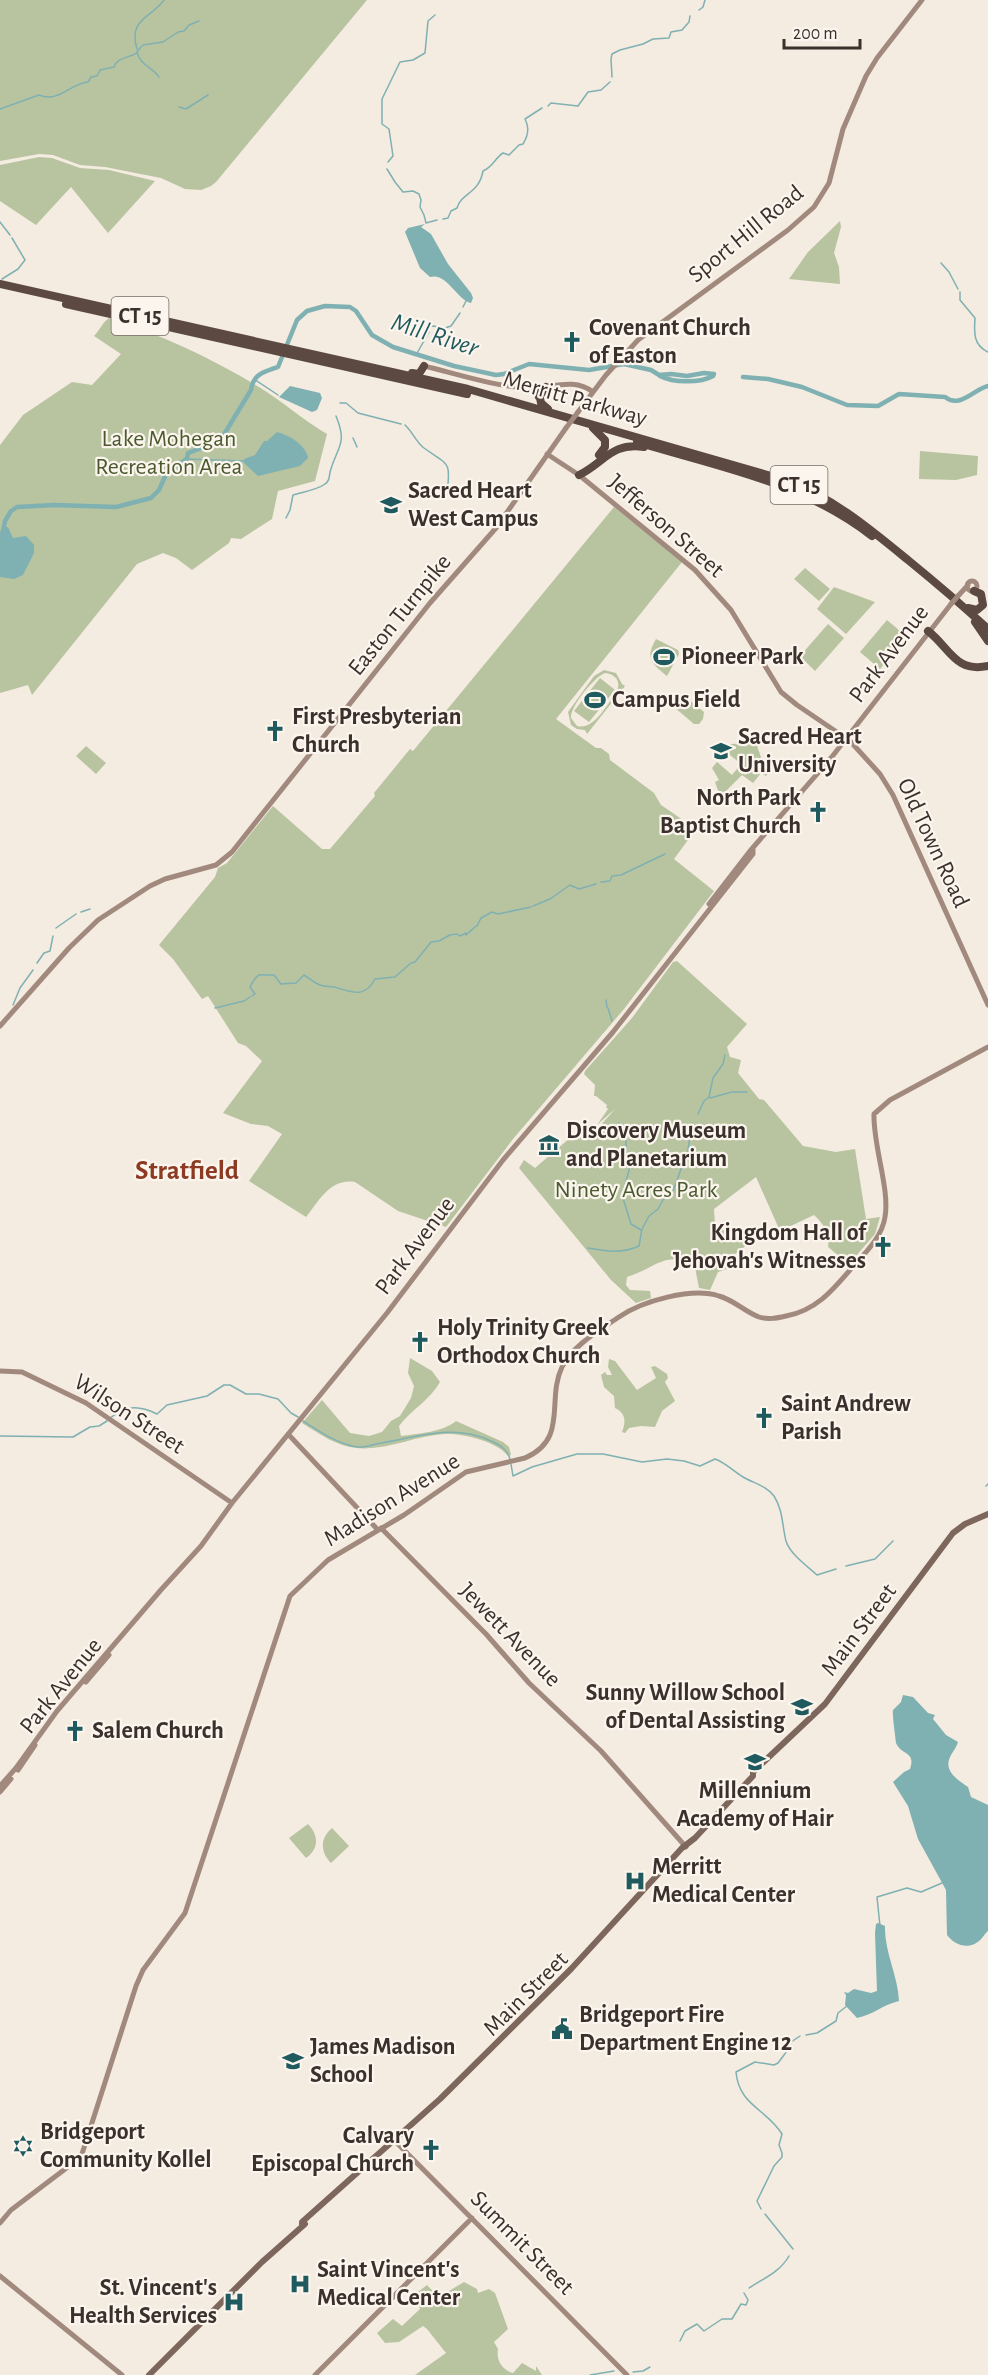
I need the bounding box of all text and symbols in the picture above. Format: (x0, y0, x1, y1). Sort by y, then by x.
scale bar (784, 12, 860, 50)
text: 200 m (793, 25, 838, 43)
street label: Sport Hill Road (684, 181, 808, 287)
road number: CT 15 (112, 297, 168, 335)
water label: Mill River (388, 309, 483, 362)
place label: Covenant Church of Easton (589, 316, 751, 368)
church icon: Covenant Church of Easton (560, 330, 584, 354)
street label: Merritt Parkway (500, 367, 650, 431)
park label: Lake Mohegan Recreation Area (95, 427, 243, 479)
road number: CT 15 (770, 466, 828, 504)
street label: Jefferson Street (604, 470, 729, 583)
place label: Sacred Heart West Campus (408, 479, 538, 531)
school or university icon: Sacred Heart West Campus (379, 493, 403, 517)
street label: Easton Turnpike (344, 550, 456, 680)
street label: Park Avenue (845, 601, 933, 707)
sports icon: Pioneer Park (652, 645, 676, 669)
place label: Pioneer Park (681, 645, 804, 669)
sports icon: Campus Field (583, 688, 607, 712)
place label: Campus Field (612, 688, 741, 712)
place label: First Presbyterian Church (292, 705, 462, 757)
church icon: First Presbyterian Church (263, 719, 287, 743)
place label: Sacred Heart University (738, 725, 862, 777)
school or university icon: Sacred Heart University (709, 739, 733, 763)
street label: Old Town Road (893, 775, 973, 911)
place label: North Park Baptist Church (660, 786, 801, 838)
church icon: North Park Baptist Church (806, 800, 830, 824)
place label: Discovery Museum and Planetarium (566, 1119, 746, 1171)
museum icon: Discovery Museum and Planetarium (537, 1133, 561, 1157)
district label: Stratfield (135, 1157, 239, 1184)
park label: Ninety Acres Park (554, 1178, 718, 1202)
street label: Park Avenue (371, 1193, 459, 1299)
place label: Kingdom Hall of Jehovah's Witnesses (673, 1221, 868, 1273)
church icon: Kingdom Hall of Jehovah's Witnesses (871, 1235, 895, 1259)
place label: Holy Trinity Greek Orthodox Church (437, 1316, 609, 1368)
church icon: Holy Trinity Greek Orthodox Church (408, 1330, 432, 1354)
street label: Wilson Street (69, 1370, 189, 1459)
place label: Saint Andrew Parish (781, 1392, 911, 1444)
church icon: Saint Andrew Parish (752, 1406, 776, 1430)
street label: Madison Avenue (320, 1449, 464, 1551)
street label: Jewett Avenue (455, 1578, 565, 1692)
street label: Main Street (817, 1579, 901, 1681)
street label: Park Avenue (15, 1634, 107, 1738)
place label: Sunny Willow School of Dental Assisting (585, 1681, 786, 1733)
school or university icon: Sunny Willow School of Dental Assisting (790, 1695, 814, 1719)
church icon: Salem Church (63, 1719, 87, 1743)
place label: Salem Church (92, 1719, 224, 1743)
school or university icon: Millennium Academy of Hair (743, 1750, 767, 1774)
place label: Millennium Academy of Hair (676, 1779, 834, 1831)
place label: Merritt Medical Center (652, 1855, 796, 1907)
hospital icon: Merritt Medical Center (623, 1869, 647, 1893)
street label: Main Street (479, 1947, 573, 2041)
place label: Bridgeport Fire Department Engine 12 (579, 2003, 792, 2055)
public building icon: Bridgeport Fire Department Engine 12 (550, 2017, 574, 2041)
place label: James Madison School (310, 2035, 456, 2087)
school or university icon: James Madison School (281, 2049, 305, 2073)
place label: Bridgeport Community Kollel (40, 2120, 212, 2172)
place label: Calvary Episcopal Church (251, 2124, 414, 2176)
synagogue icon: Bridgeport Community Kollel (11, 2134, 35, 2158)
church icon: Calvary Episcopal Church (419, 2138, 443, 2162)
street label: Summit Street (466, 2187, 579, 2300)
place label: Saint Vincent's Medical Center (317, 2258, 461, 2310)
hospital icon: Saint Vincent's Medical Center (288, 2272, 312, 2296)
place label: St. Vincent's Health Services (69, 2276, 217, 2328)
hospital icon: St. Vincent's Health Services (222, 2290, 246, 2314)

